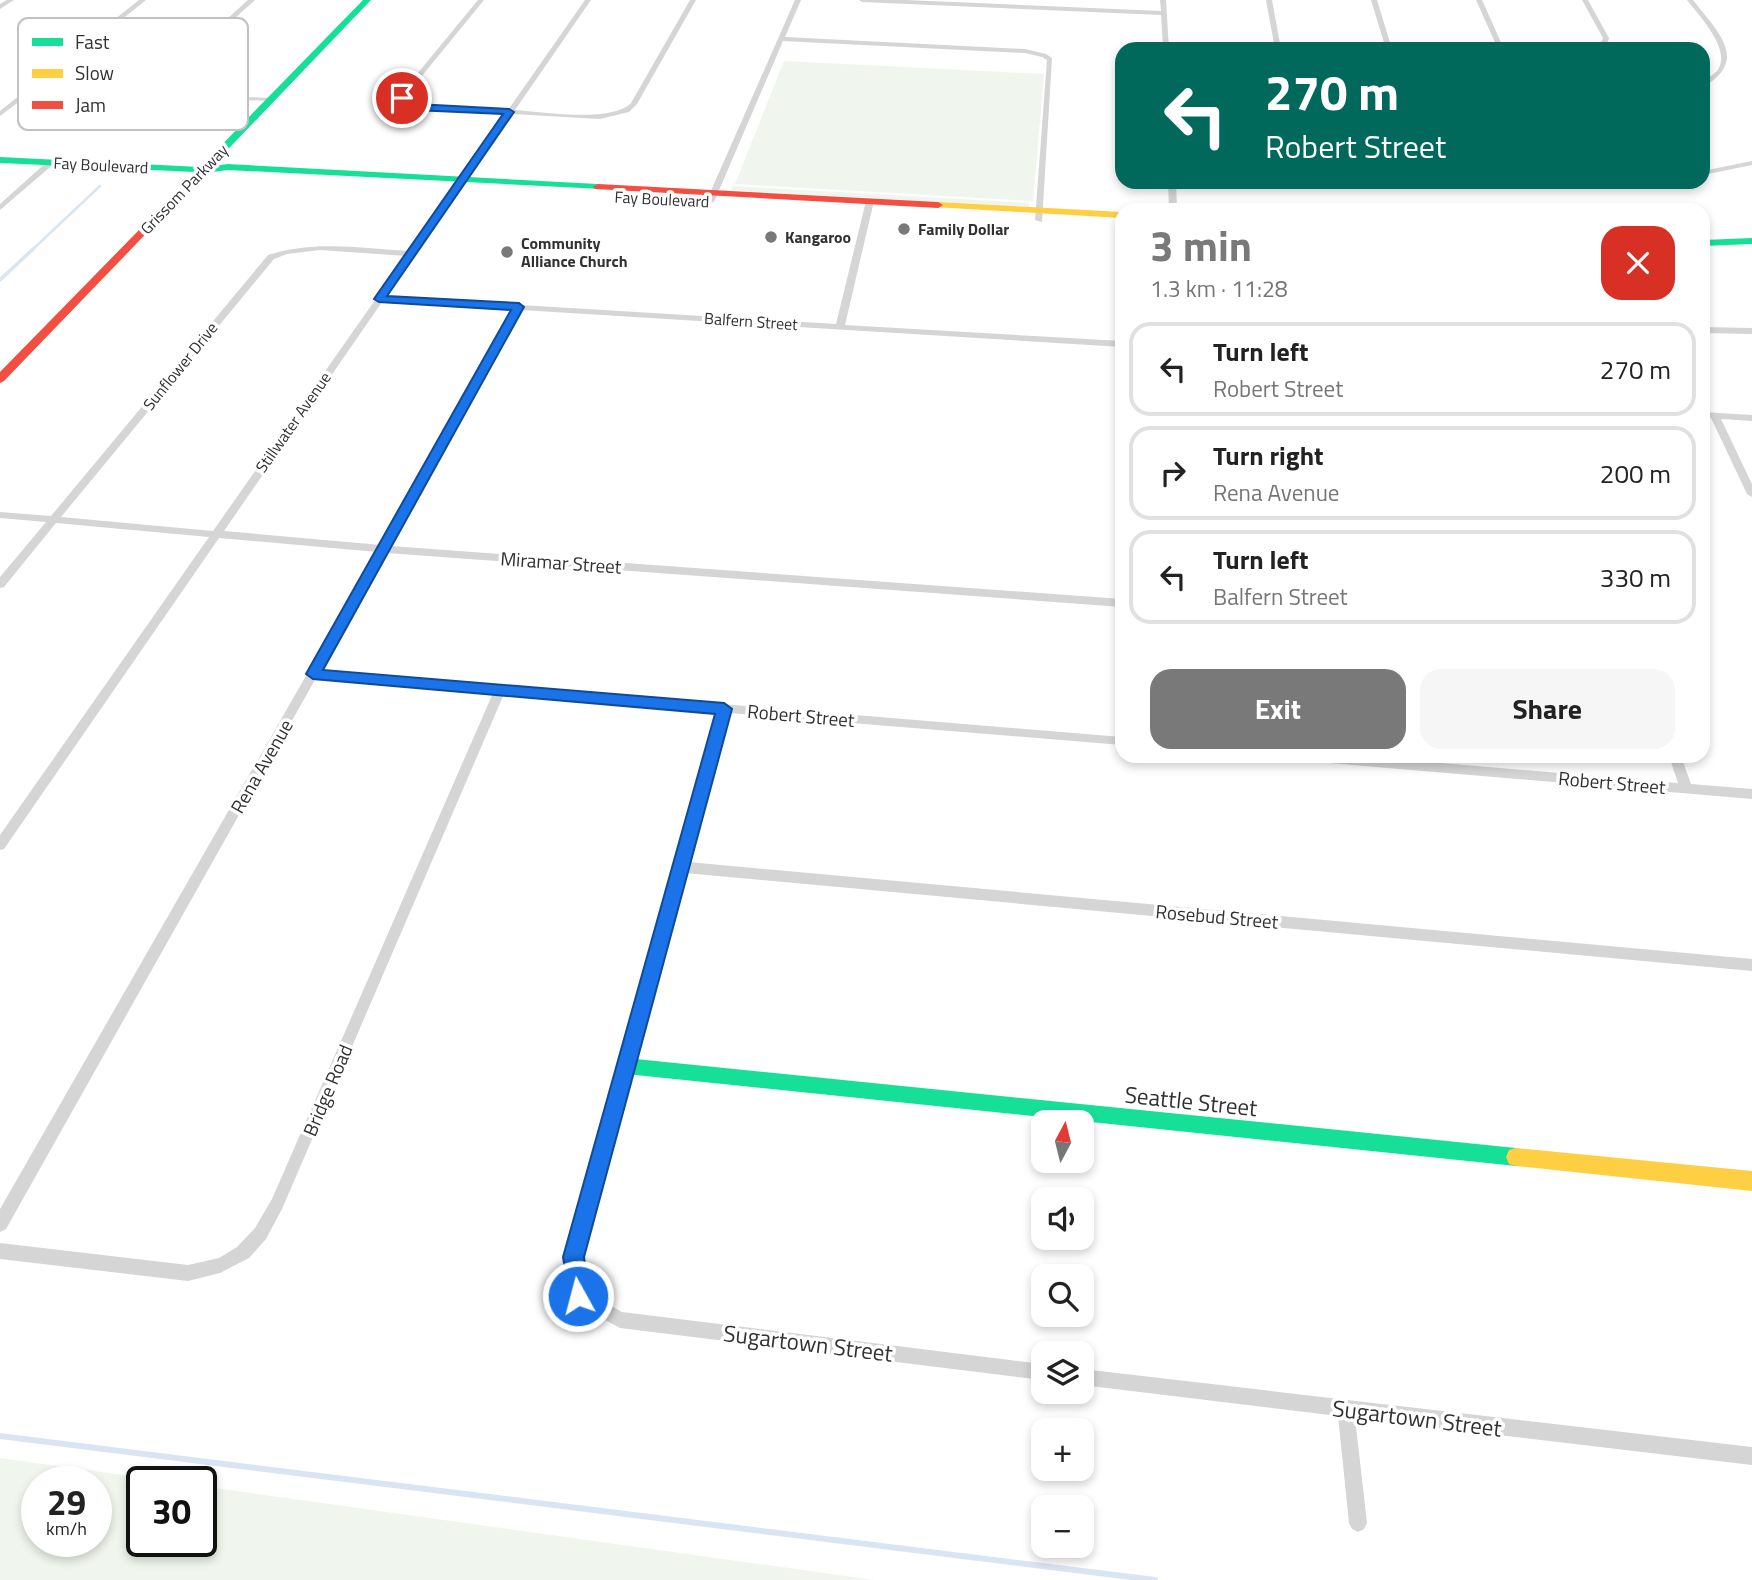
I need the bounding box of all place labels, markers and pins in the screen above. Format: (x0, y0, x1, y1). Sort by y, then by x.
pin (372, 68, 432, 128)
place label: Family Dollar (918, 217, 1009, 241)
marker: Family Dollar (896, 221, 912, 237)
place label: Kangaroo (785, 225, 851, 249)
marker: Kangaroo (763, 229, 779, 245)
place label: Community Alliance Church (521, 231, 628, 273)
marker: Community Alliance Church (499, 244, 515, 260)

